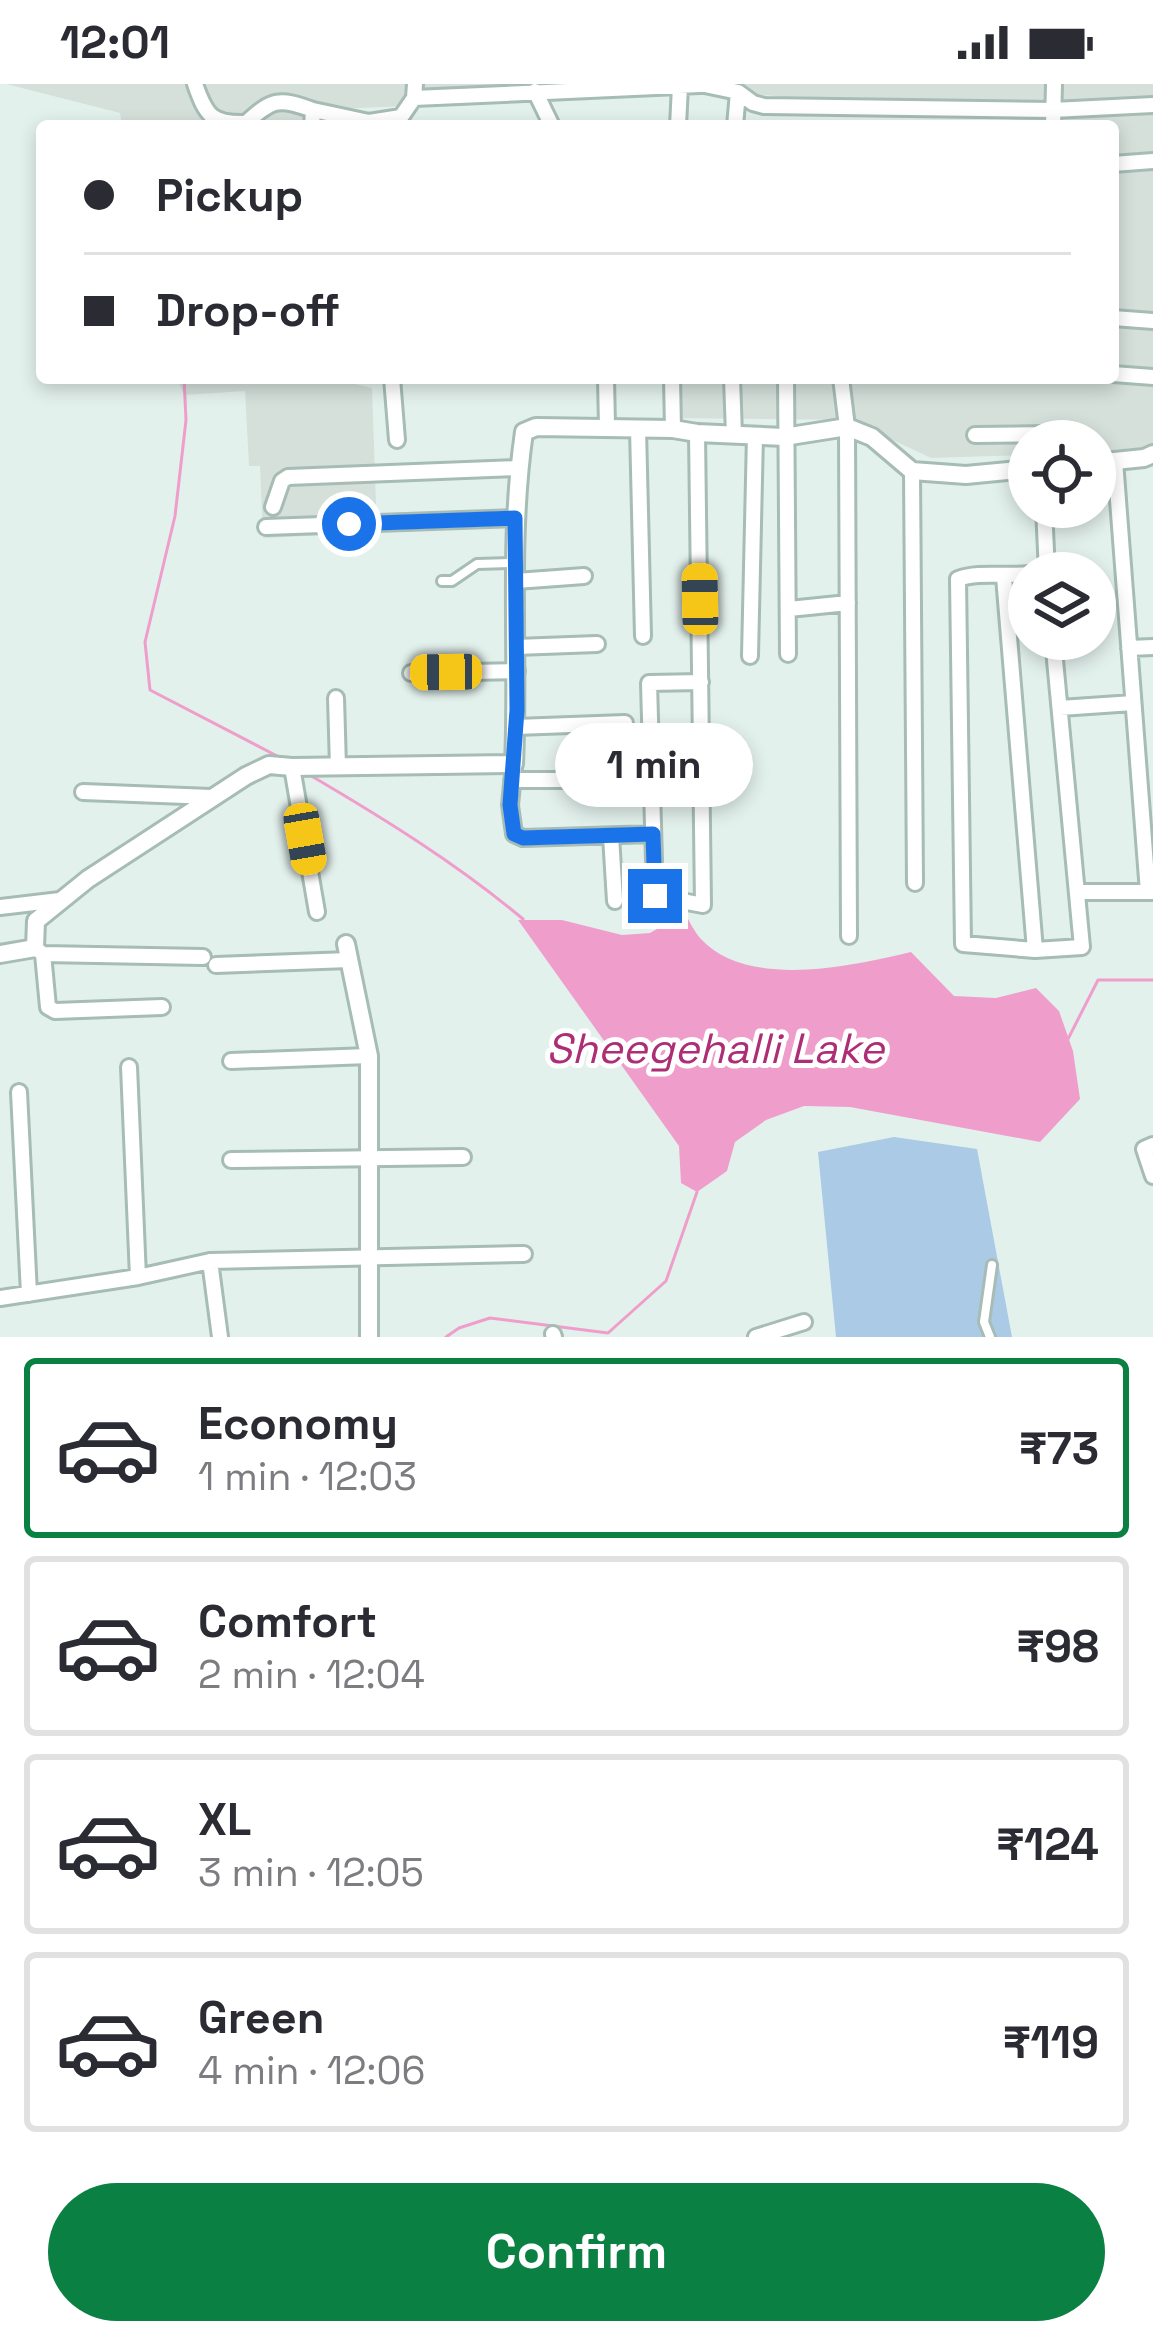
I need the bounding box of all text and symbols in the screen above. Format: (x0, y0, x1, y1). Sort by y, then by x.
text: 12:01 (60, 14, 170, 71)
text: Pickup (156, 167, 303, 224)
text: Drop-off (156, 282, 340, 339)
map controls (1008, 420, 1116, 660)
button: locate (1008, 420, 1116, 528)
route start (322, 497, 376, 551)
button: layers (1008, 552, 1116, 660)
car (681, 563, 719, 635)
car (410, 653, 482, 691)
callout: 1 min (556, 722, 754, 806)
text: 1 min (606, 740, 702, 789)
car (281, 800, 329, 878)
route end (628, 869, 682, 923)
water label: Sheegehalli Lake (546, 1022, 886, 1075)
icon: car (54, 1394, 162, 1502)
text: Economy (198, 1395, 398, 1452)
text: ₹73 (1019, 1420, 1099, 1477)
text: 1 min · 12:03 (198, 1452, 417, 1501)
icon: car (54, 1592, 162, 1700)
text: Comfort (198, 1593, 377, 1650)
text: ₹98 (1016, 1618, 1099, 1675)
text: 2 min · 12:04 (198, 1650, 425, 1699)
icon: car (54, 1790, 162, 1898)
text: XL (198, 1791, 251, 1848)
text: ₹124 (996, 1816, 1099, 1873)
text: 3 min · 12:05 (198, 1848, 424, 1897)
icon: car (54, 1988, 162, 2096)
text: Green (198, 1989, 324, 2046)
text: ₹119 (1003, 2014, 1099, 2071)
text: 4 min · 12:06 (198, 2046, 425, 2095)
button: Confirm (48, 2183, 1105, 2321)

